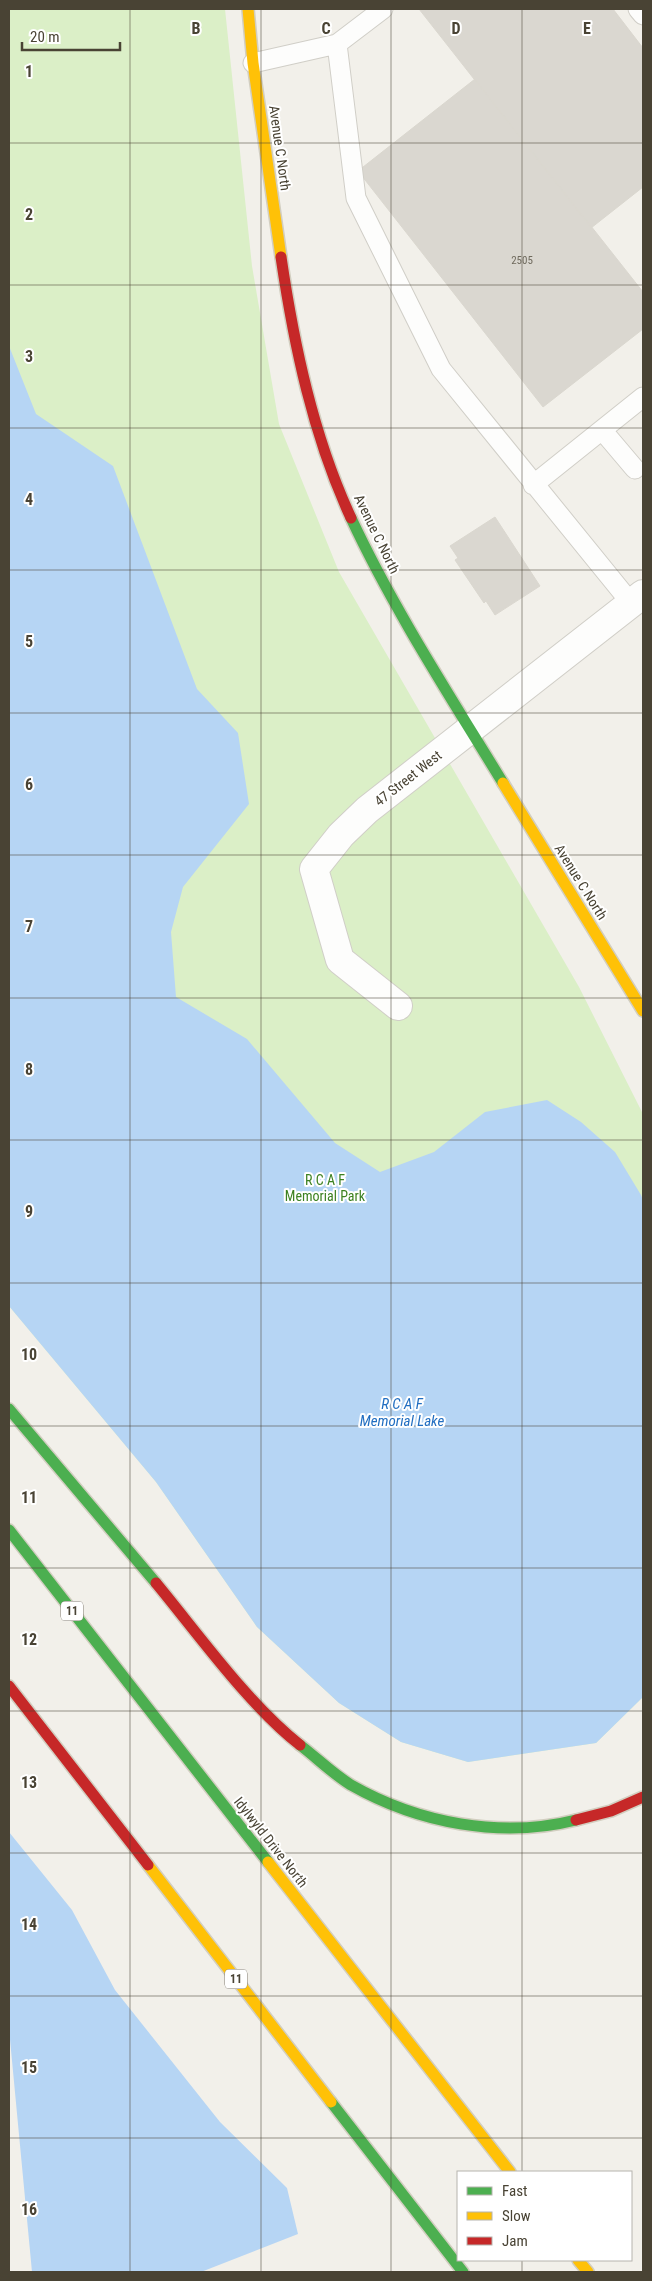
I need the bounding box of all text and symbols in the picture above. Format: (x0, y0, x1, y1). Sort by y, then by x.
text: B (192, 19, 201, 38)
text: C (321, 19, 331, 38)
text: D (451, 19, 461, 38)
text: E (583, 19, 591, 38)
scale bar (22, 20, 120, 52)
text: 20 m (30, 28, 60, 46)
text: 1 (25, 62, 33, 81)
street label: Avenue C North (266, 104, 294, 192)
text: 2 (25, 205, 33, 224)
house number: 2505 (511, 254, 533, 267)
text: 3 (25, 347, 33, 366)
text: 4 (25, 490, 33, 509)
street label: Avenue C North (351, 492, 403, 576)
text: 5 (25, 632, 33, 651)
street label: 47 Street West (371, 747, 445, 809)
text: 6 (25, 775, 33, 794)
street label: Avenue C North (551, 841, 611, 923)
text: 7 (25, 917, 33, 936)
text: 8 (25, 1060, 33, 1079)
park label: R C A F Memorial Park (285, 1172, 366, 1204)
text: 9 (25, 1202, 33, 1221)
text: 10 (21, 1345, 37, 1364)
water label: R C A F Memorial Lake (360, 1395, 445, 1430)
text: 11 (21, 1488, 37, 1507)
road number: 11 (61, 1602, 83, 1620)
text: 12 (21, 1630, 37, 1649)
text: 13 (21, 1773, 37, 1792)
street label: Idylwyld Drive North (231, 1794, 311, 1890)
text: 14 (21, 1915, 37, 1934)
road number: 11 (225, 1970, 247, 1988)
text: 15 (21, 2058, 37, 2077)
legend (457, 2171, 632, 2261)
text: Fast (502, 2182, 527, 2200)
text: 16 (21, 2200, 37, 2219)
text: Slow (502, 2207, 531, 2225)
text: Jam (502, 2232, 528, 2250)

